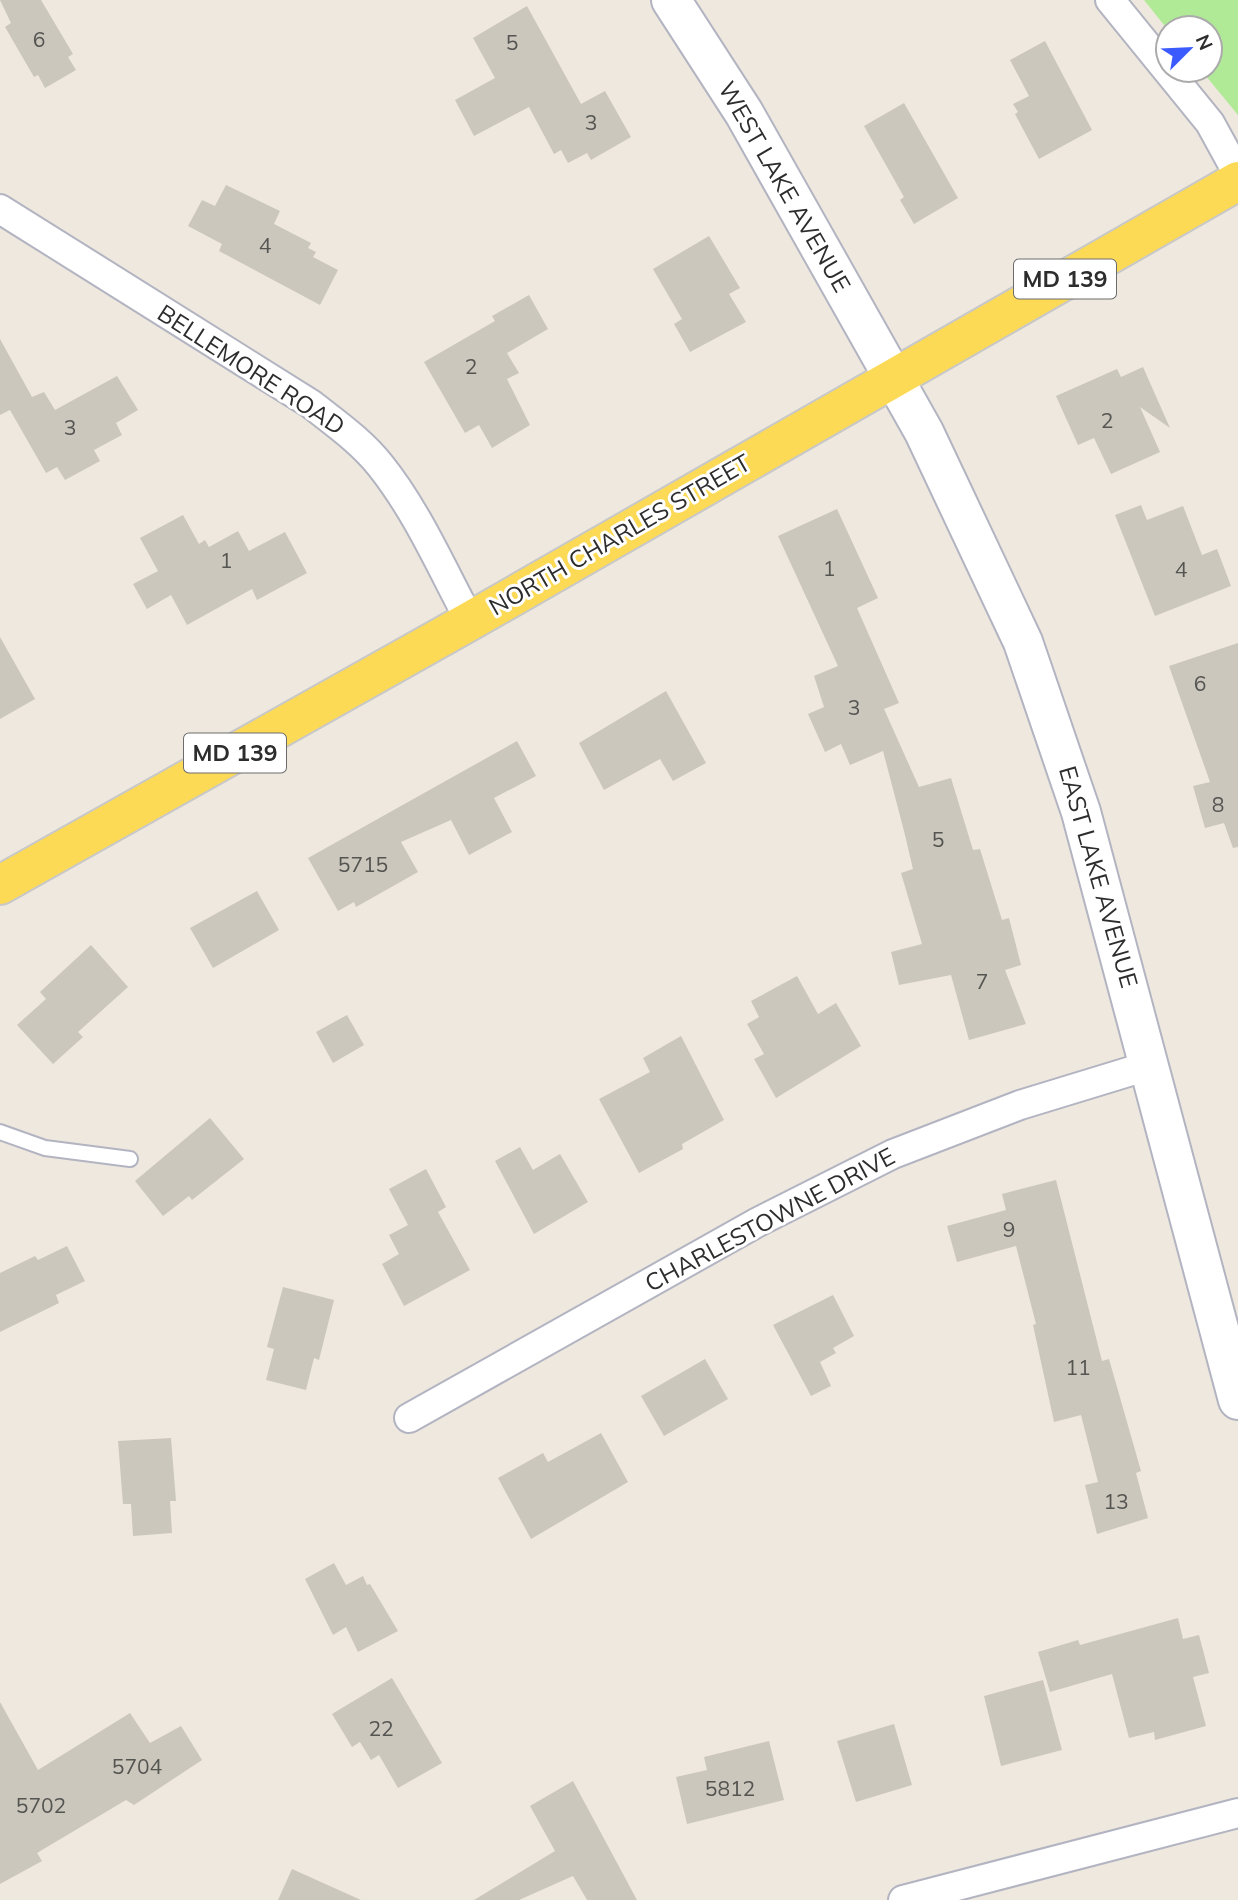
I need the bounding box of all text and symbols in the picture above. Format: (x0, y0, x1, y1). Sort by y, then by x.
north arrow (1154, 14, 1224, 84)
house number: 6 (33, 26, 45, 52)
house number: 5 (506, 29, 518, 55)
text: N (1191, 31, 1218, 54)
street label: WEST LAKE AVENUE (712, 76, 857, 297)
house number: 3 (585, 109, 597, 135)
house number: 4 (259, 232, 272, 258)
road number: MD 139 (1014, 260, 1116, 298)
street label: BELLEMORE ROAD (152, 297, 351, 441)
house number: 2 (465, 353, 477, 379)
house number: 2 (1101, 407, 1113, 433)
house number: 3 (64, 414, 76, 440)
street label: NORTH CHARLES STREET (483, 447, 756, 621)
house number: 1 (220, 547, 232, 573)
house number: 1 (823, 555, 835, 581)
house number: 4 (1175, 556, 1188, 582)
house number: 6 (1194, 670, 1206, 696)
house number: 3 (848, 694, 860, 720)
road number: MD 139 (184, 734, 286, 772)
street label: EAST LAKE AVENUE (1053, 762, 1145, 991)
house number: 8 (1212, 791, 1224, 817)
house number: 5 (932, 826, 944, 852)
house number: 5715 (338, 851, 388, 877)
house number: 7 (976, 968, 988, 994)
street label: CHARLESTOWNE DRIVE (639, 1140, 900, 1298)
house number: 9 (1003, 1216, 1015, 1242)
house number: 11 (1065, 1354, 1091, 1380)
house number: 13 (1103, 1488, 1129, 1514)
house number: 22 (368, 1715, 394, 1741)
house number: 5704 (112, 1753, 163, 1779)
house number: 5812 (705, 1775, 755, 1801)
house number: 5702 (16, 1792, 66, 1818)

